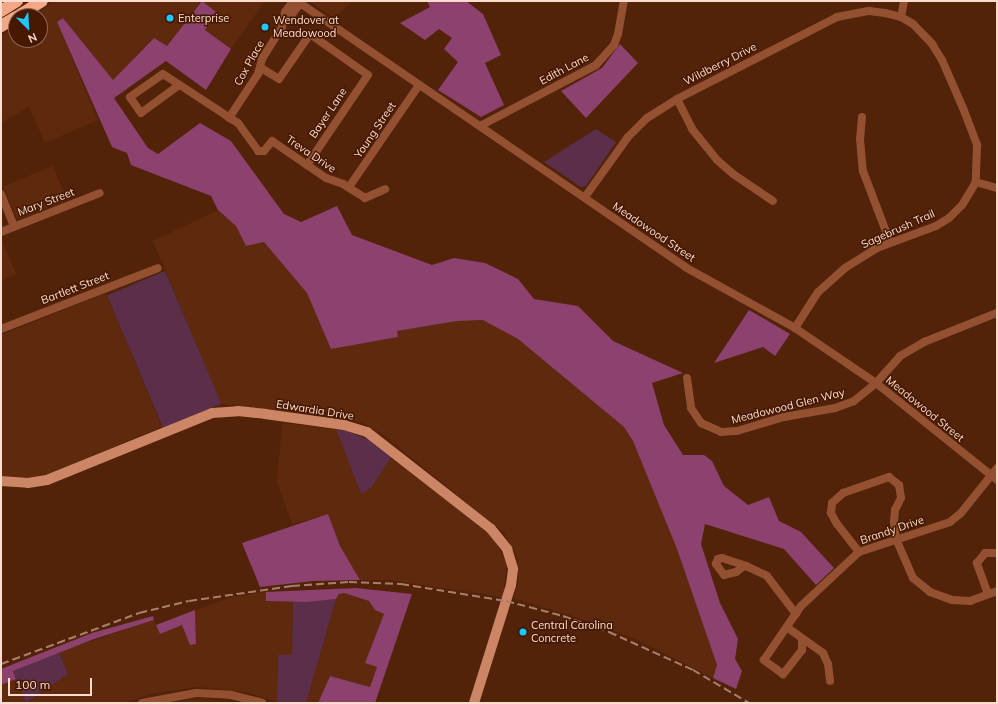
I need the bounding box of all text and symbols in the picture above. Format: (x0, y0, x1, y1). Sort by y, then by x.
north arrow (8, 8, 48, 48)
place label: Enterprise (178, 11, 229, 25)
marker: Enterprise (165, 13, 175, 23)
place label: Wendover at Meadowood (273, 14, 339, 40)
marker: Wendover at Meadowood (260, 22, 270, 32)
text: N (26, 30, 39, 46)
street label: Cox Place (231, 38, 267, 88)
street label: Wildberry Drive (681, 40, 759, 88)
street label: Edith Lane (537, 51, 591, 87)
street label: Bayer Lane (306, 85, 350, 141)
street label: Young Street (351, 99, 399, 161)
street label: Treva Drive (284, 132, 338, 176)
street label: Mary Street (16, 185, 76, 219)
street label: Meadowood Street (610, 199, 698, 265)
street label: Sagebrush Trail (859, 207, 937, 251)
street label: Bartlett Street (39, 269, 111, 307)
street label: Meadowood Street (883, 373, 967, 445)
street label: Meadowood Glen Way (730, 386, 846, 426)
street label: Edwardia Drive (275, 397, 355, 423)
street label: Brandy Drive (858, 513, 926, 547)
place label: Central Carolina Concrete (531, 619, 613, 645)
marker: Central Carolina Concrete (518, 627, 528, 637)
scale bar (10, 670, 94, 696)
text: 100 m (15, 677, 50, 692)

